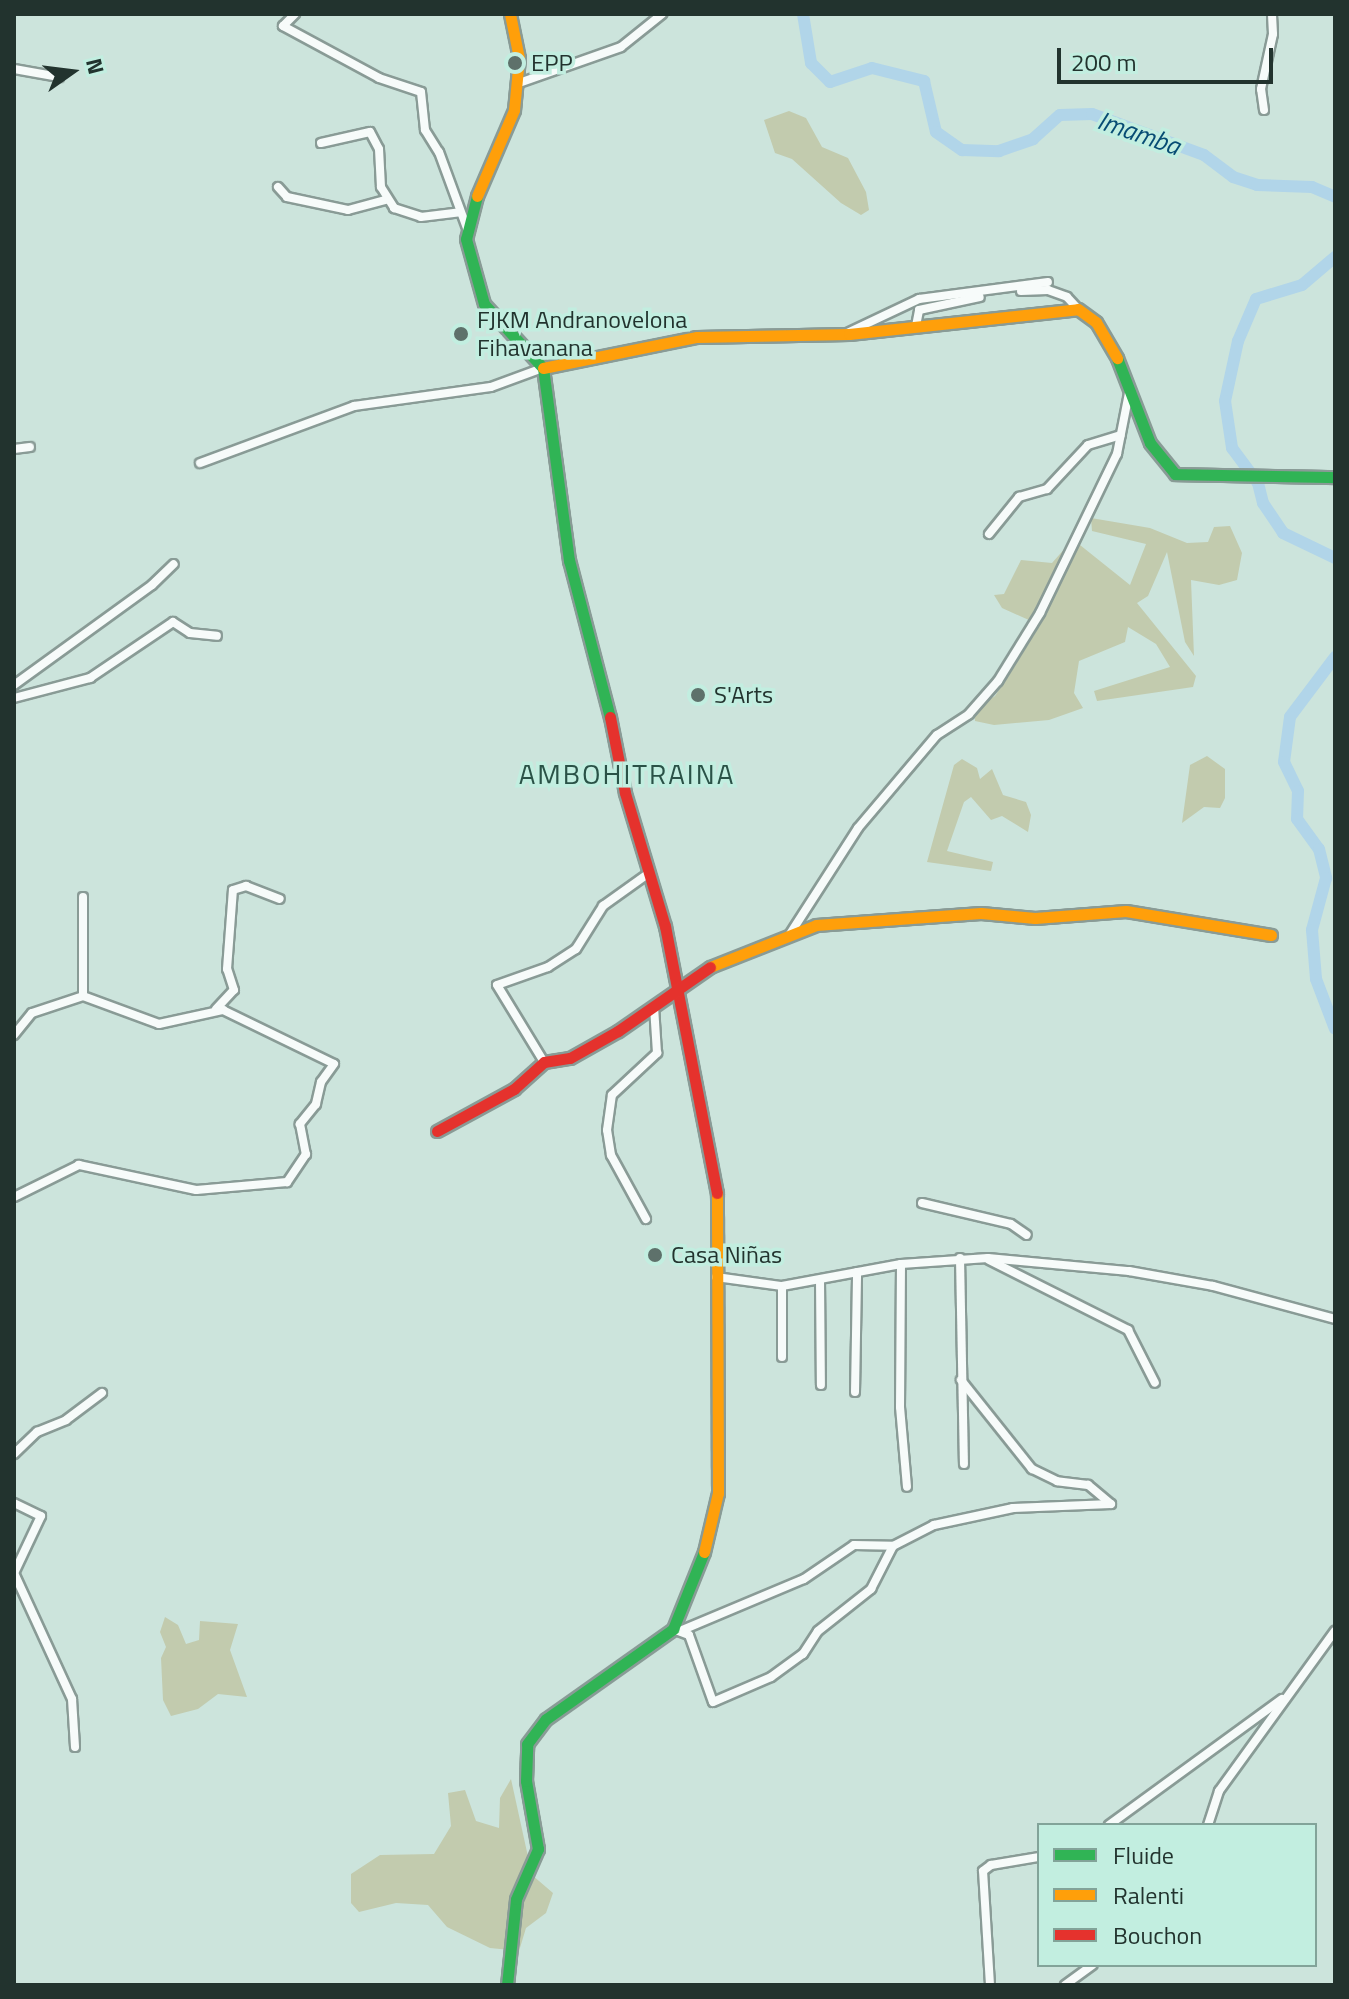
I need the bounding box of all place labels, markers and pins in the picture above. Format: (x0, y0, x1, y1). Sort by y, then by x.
place label: EPP (531, 49, 573, 77)
marker: EPP (506, 54, 524, 72)
place label: FJKM Andranovelona Fihavanana (477, 306, 687, 362)
marker: FJKM Andranovelona Fihavanana (452, 325, 470, 343)
place label: S'Arts (714, 681, 773, 709)
marker: S'Arts (689, 686, 707, 704)
place label: Casa Niñas (671, 1241, 782, 1269)
marker: Casa Niñas (646, 1246, 664, 1264)

